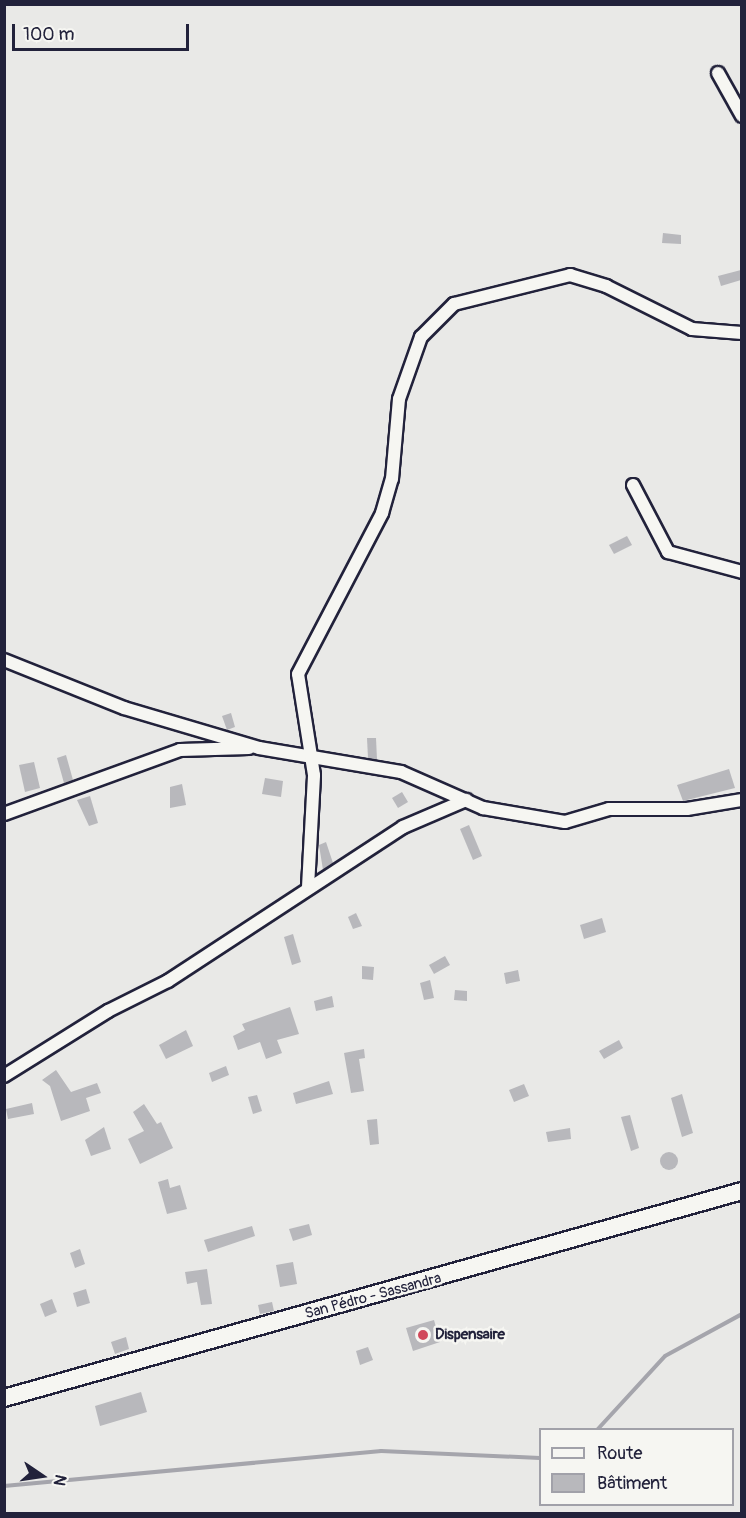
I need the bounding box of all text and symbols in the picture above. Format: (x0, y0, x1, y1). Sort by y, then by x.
scale bar (15, 12, 192, 50)
text: 100 m (23, 23, 75, 46)
street label: San Pédro - Sassandra (303, 1269, 443, 1323)
place label: Dispensaire (435, 1326, 505, 1344)
marker: Dispensaire (416, 1328, 430, 1342)
legend (539, 1428, 734, 1506)
text: Route (597, 1442, 642, 1465)
north arrow (12, 1446, 72, 1506)
text: Bâtiment (597, 1472, 667, 1495)
text: N (49, 1473, 71, 1488)

